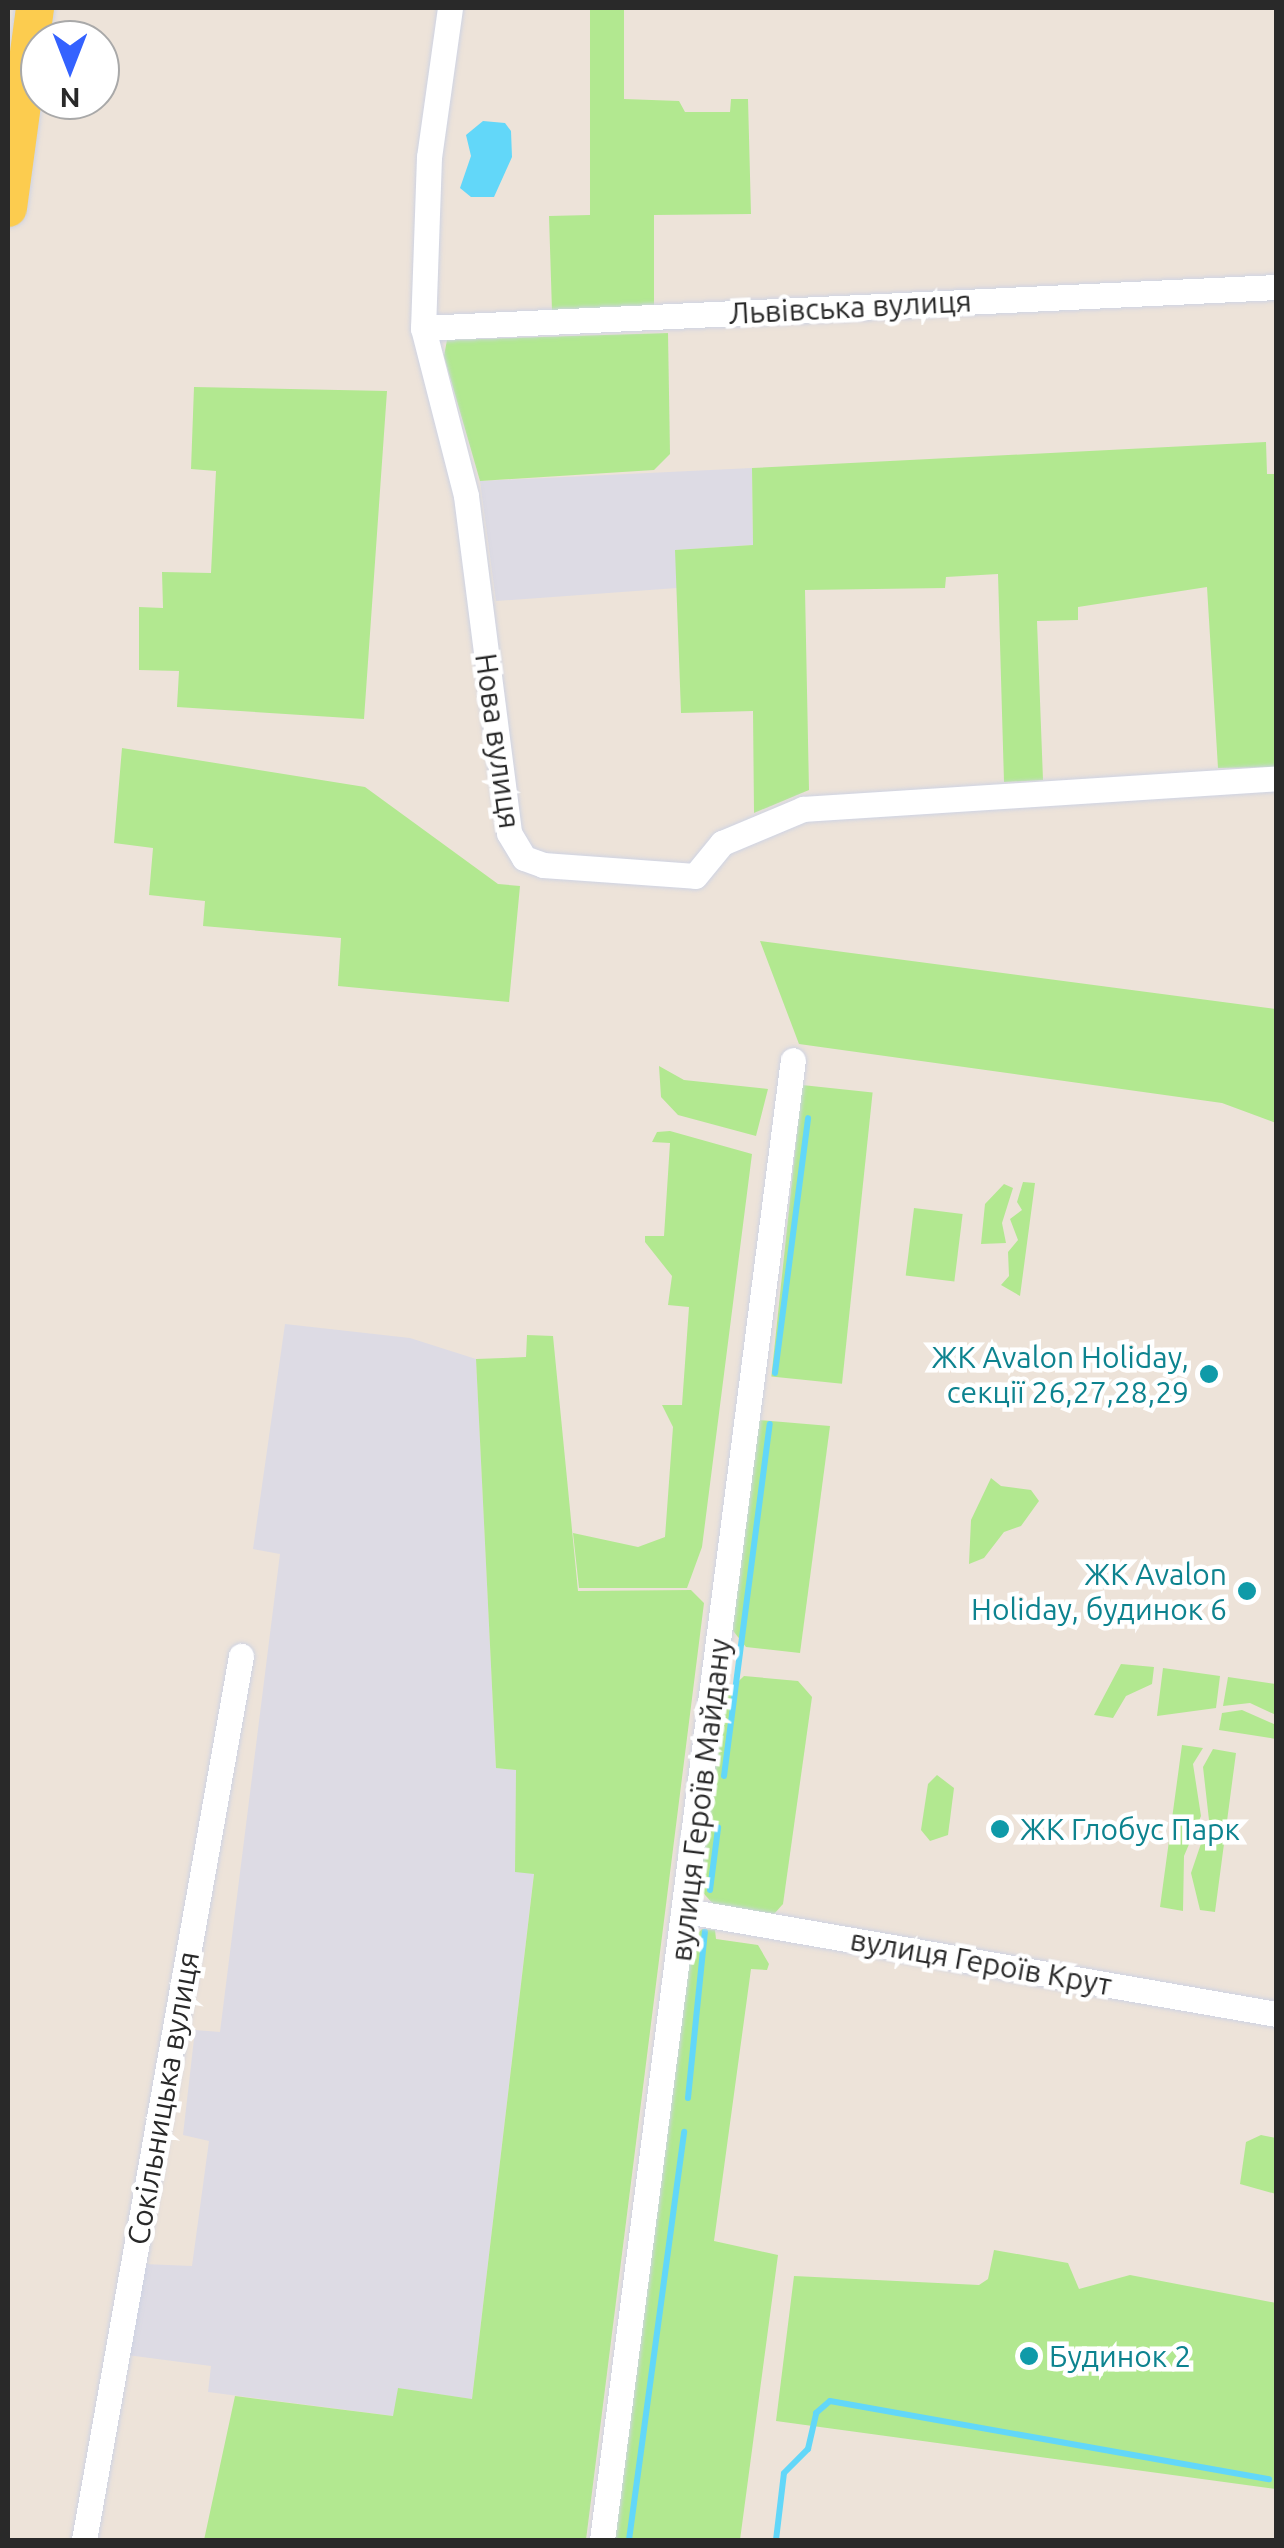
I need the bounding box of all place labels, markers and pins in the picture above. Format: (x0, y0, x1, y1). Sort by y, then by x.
place label: ЖК Avalon Holiday, секції 26,27,28,29 (932, 1339, 1189, 1410)
marker: ЖК Avalon Holiday, секції 26,27,28,29 (1198, 1363, 1220, 1385)
place label: ЖК Avalon Holiday, будинок 6 (971, 1556, 1227, 1626)
marker: ЖК Avalon Holiday, будинок 6 (1236, 1580, 1258, 1602)
place label: ЖК Глобус Парк (1020, 1811, 1240, 1847)
marker: ЖК Глобус Парк (989, 1818, 1011, 1840)
place label: Будинок 2 (1049, 2338, 1191, 2374)
marker: Будинок 2 (1018, 2345, 1040, 2367)

